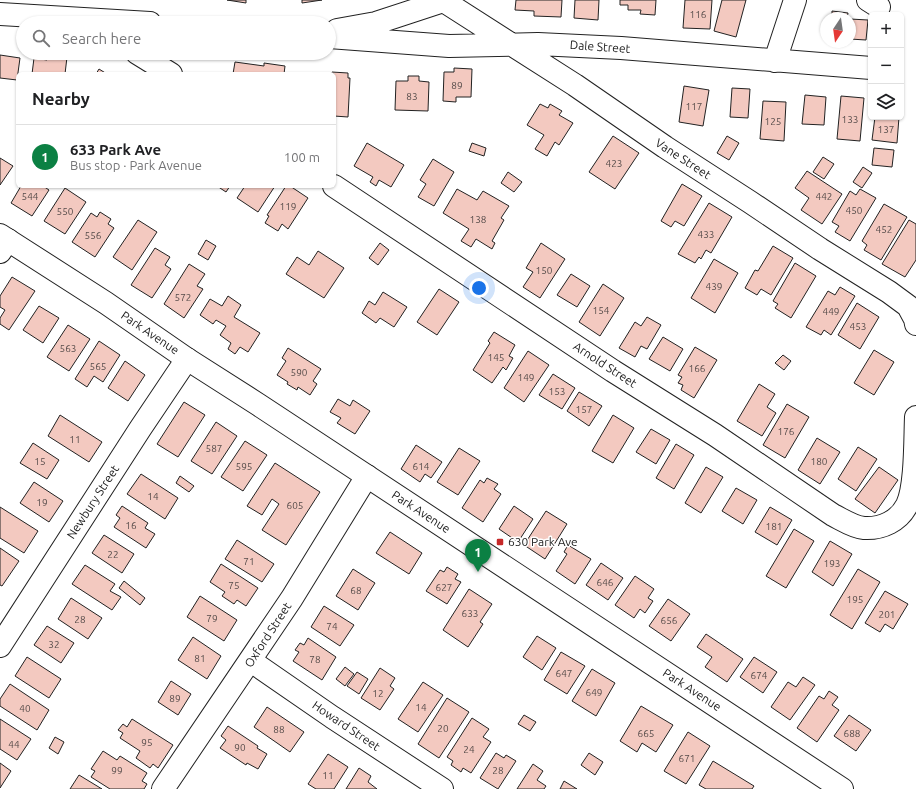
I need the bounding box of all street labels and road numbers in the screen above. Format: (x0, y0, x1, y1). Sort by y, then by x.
street label: Dale Street (569, 38, 631, 55)
street label: Vane Street (653, 136, 714, 181)
street label: Park Avenue (119, 308, 182, 357)
street label: Arnold Street (571, 339, 640, 390)
street label: Newbury Street (64, 462, 121, 541)
street label: Park Avenue (390, 488, 453, 535)
street label: Oxford Street (242, 600, 294, 670)
street label: Park Avenue (661, 666, 724, 713)
street label: Howard Street (310, 698, 383, 753)

